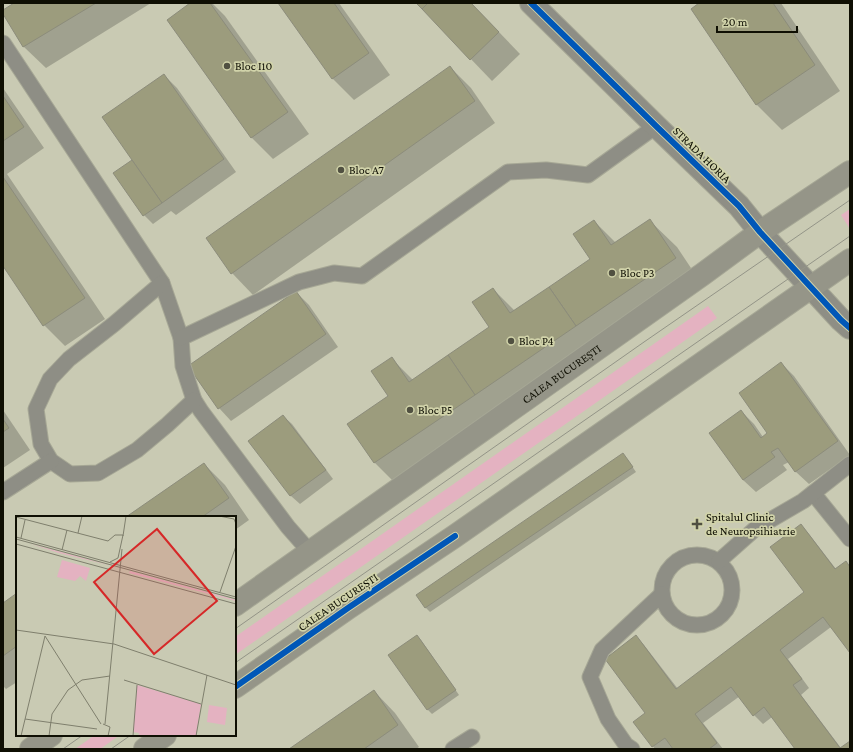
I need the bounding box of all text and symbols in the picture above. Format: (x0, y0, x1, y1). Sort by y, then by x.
scale bar (717, 8, 797, 34)
text: 20 m (723, 15, 748, 29)
place label: Bloc I10 (235, 59, 273, 73)
marker: Bloc I10 (222, 61, 232, 71)
street label: STRADA HORIA (670, 124, 734, 186)
place label: Bloc A7 (349, 163, 384, 177)
marker: Bloc A7 (336, 165, 346, 175)
place label: Bloc P3 (620, 266, 655, 280)
marker: Bloc P3 (607, 268, 617, 278)
place label: Bloc P4 (519, 334, 554, 348)
marker: Bloc P4 (506, 336, 516, 346)
street label: CALEA BUCUREȘTI (519, 341, 604, 407)
place label: Bloc P5 (418, 403, 453, 417)
marker: Bloc P5 (405, 405, 415, 415)
place label: Spitalul Clinic de Neuropsihiatrie (706, 510, 795, 538)
inset map (16, 516, 236, 736)
marker: Spitalul Clinic de Neuropsihiatrie (691, 518, 703, 530)
street label: CALEA BUCUREȘTI (295, 570, 382, 635)

